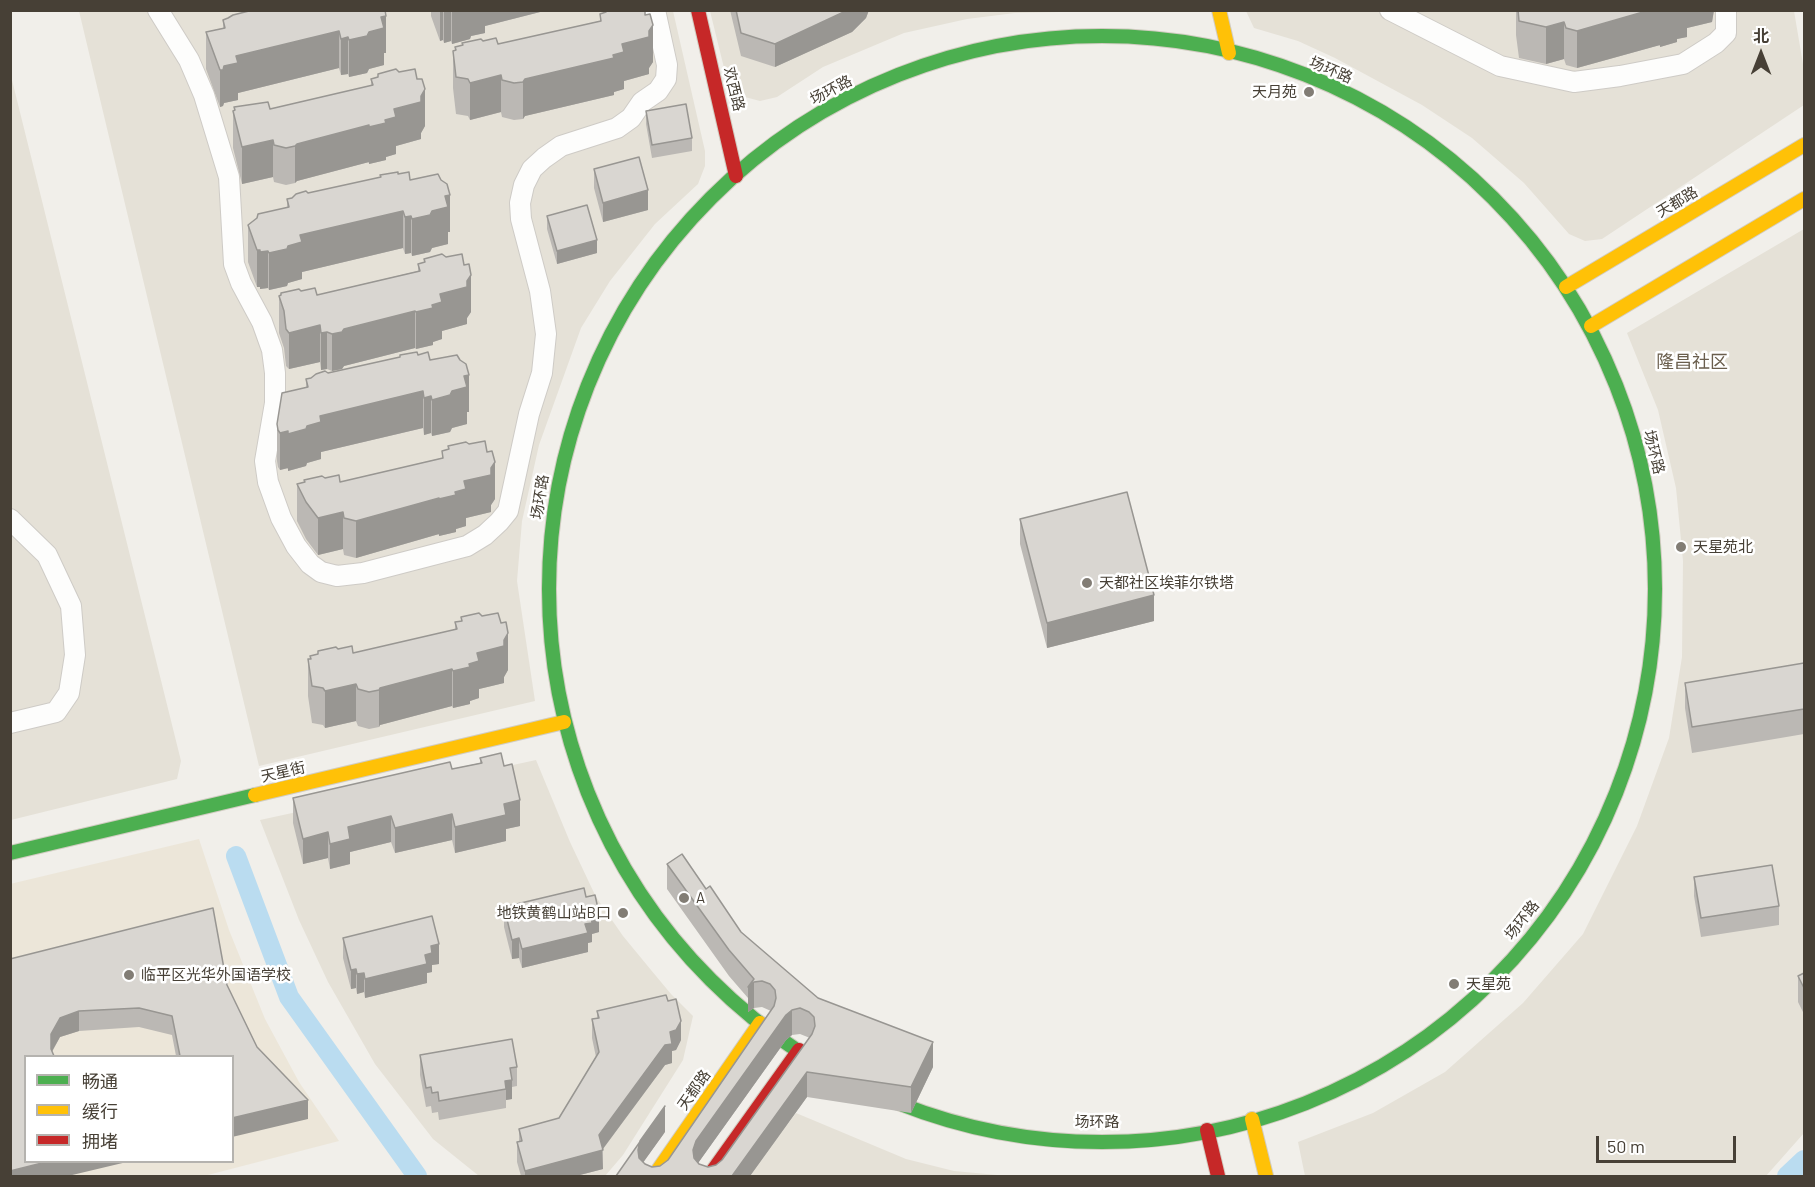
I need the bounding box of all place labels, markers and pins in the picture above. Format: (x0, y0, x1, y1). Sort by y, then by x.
place label: 天月苑 (1252, 83, 1297, 101)
marker: 天月苑 (1302, 85, 1316, 99)
place label: 天星苑北 (1693, 538, 1753, 556)
marker: 天星苑北 (1674, 540, 1688, 554)
place label: 天都社区埃菲尔铁塔 (1099, 574, 1234, 592)
marker: 天都社区埃菲尔铁塔 (1080, 576, 1094, 590)
place label: A (696, 889, 705, 907)
marker: A (677, 891, 691, 905)
place label: 地铁黄鹤山站B口 (497, 904, 611, 922)
marker: 地铁黄鹤山站B口 (616, 906, 630, 920)
place label: 临平区光华外国语学校 (141, 966, 291, 984)
marker: 临平区光华外国语学校 (122, 968, 136, 982)
place label: 天星苑 (1466, 975, 1511, 993)
marker: 天星苑 (1447, 977, 1461, 991)

